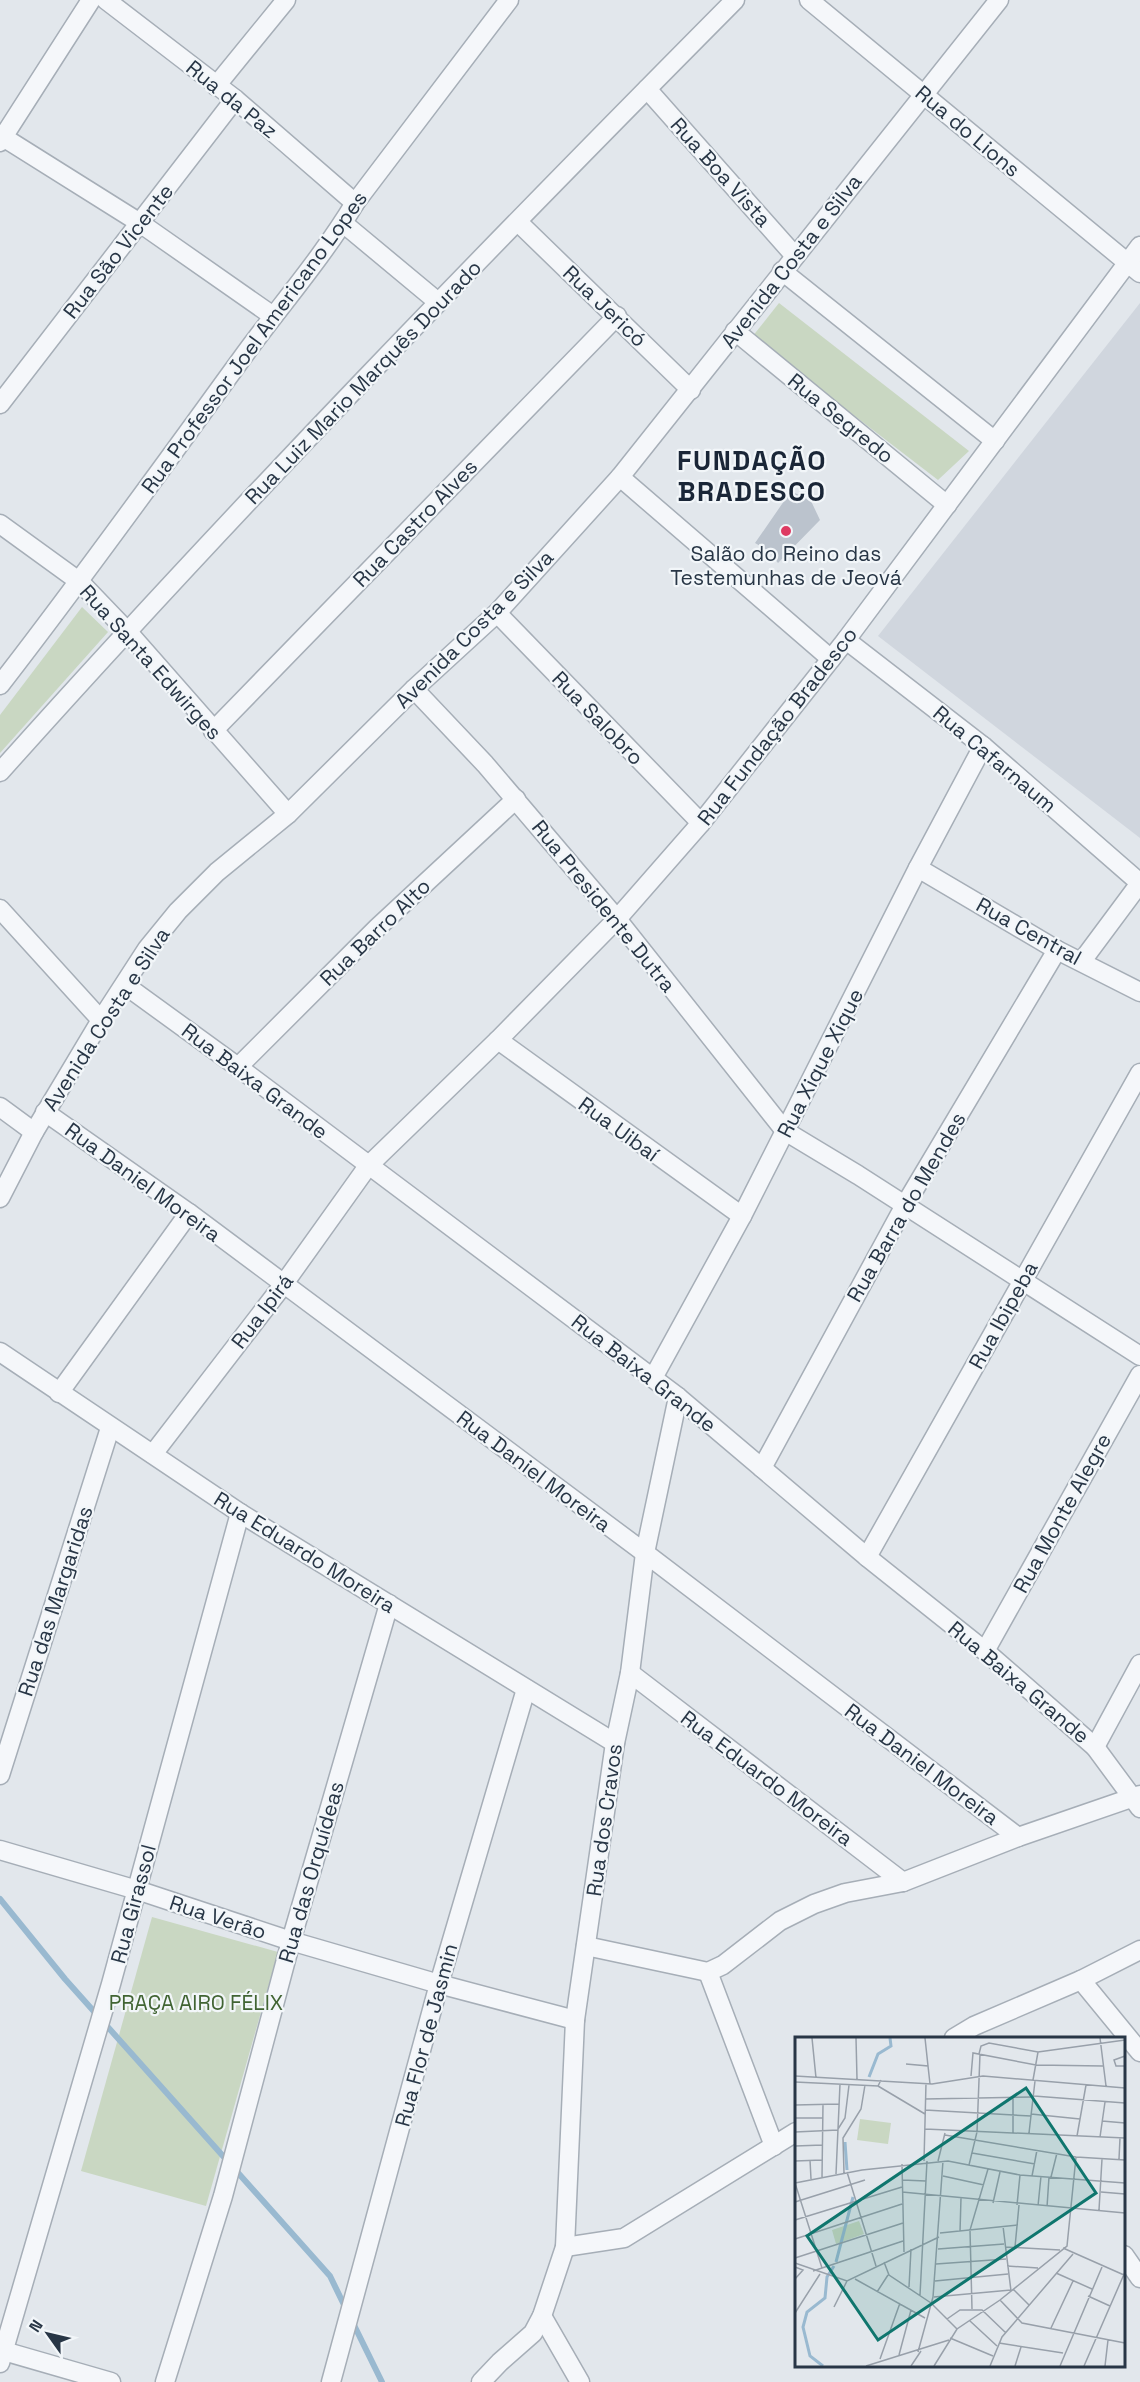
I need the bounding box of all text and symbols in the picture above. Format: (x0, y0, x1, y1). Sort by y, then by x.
street label: Rua da Paz (181, 54, 283, 144)
street label: Rua do Lions (910, 79, 1026, 183)
street label: Rua Boa Vista (665, 112, 777, 232)
street label: Avenida Costa e Silva (715, 169, 867, 353)
street label: Rua São Vicente (57, 178, 179, 324)
street label: Rua Professor Joel Americano Lopes (135, 185, 373, 499)
street label: Rua Luiz Mario Marquês Dourado (239, 254, 487, 510)
street label: Rua Jericó (557, 259, 653, 353)
street label: Rua Segredo (782, 367, 900, 469)
district label: FUNDAÇÃO BRADESCO (677, 443, 827, 509)
street label: Rua Castro Alves (347, 453, 483, 593)
marker: Salão do Reino das Testemunhas de Jeová (779, 524, 793, 538)
place label: Salão do Reino das Testemunhas de Jeová (670, 540, 902, 591)
street label: Avenida Costa e Silva (389, 544, 559, 714)
street label: Rua Santa Edwirges (74, 579, 228, 745)
street label: Rua Fundação Bradesco (691, 621, 863, 831)
street label: Rua Salobro (546, 665, 650, 771)
street label: Rua Cafarnaum (928, 699, 1062, 819)
street label: Rua Presidente Dutra (526, 814, 682, 998)
street label: Rua Barro Alto (314, 872, 436, 992)
street label: Rua Central (972, 891, 1086, 971)
street label: Avenida Costa e Silva (37, 922, 175, 1116)
street label: Rua Xique Xique (771, 984, 869, 1142)
street label: Rua Baixa Grande (176, 1017, 334, 1145)
street label: Rua Uibaí (573, 1091, 665, 1168)
street label: Rua Barra do Mendes (841, 1107, 971, 1307)
street label: Rua Daniel Moreira (60, 1116, 226, 1248)
street label: Rua Ibipeba (962, 1256, 1044, 1374)
street label: Rua Ipirá (225, 1268, 299, 1354)
street label: Rua Baixa Grande (566, 1308, 722, 1438)
street label: Rua Daniel Moreira (451, 1404, 617, 1538)
street label: Rua Monte Alegre (1007, 1428, 1117, 1598)
street label: Rua Eduardo Moreira (209, 1485, 401, 1619)
street label: Rua das Margaridas (11, 1502, 99, 1700)
street label: Rua Baixa Grande (943, 1615, 1095, 1749)
street label: Rua Daniel Moreira (839, 1697, 1005, 1831)
street label: Rua Eduardo Moreira (675, 1704, 859, 1852)
street label: Rua dos Cravos (580, 1742, 628, 1898)
street label: Rua das Orquídeas (272, 1778, 350, 1966)
street label: Rua Girassol (104, 1841, 162, 1967)
street label: Rua Verão (166, 1889, 270, 1945)
street label: Rua Flor de Jasmin (389, 1940, 463, 2130)
park label: PRAÇA AIRO FÉLIX (109, 1989, 283, 2016)
inset map (795, 2037, 1125, 2367)
north arrow (18, 2304, 78, 2364)
text: N (24, 2316, 48, 2336)

